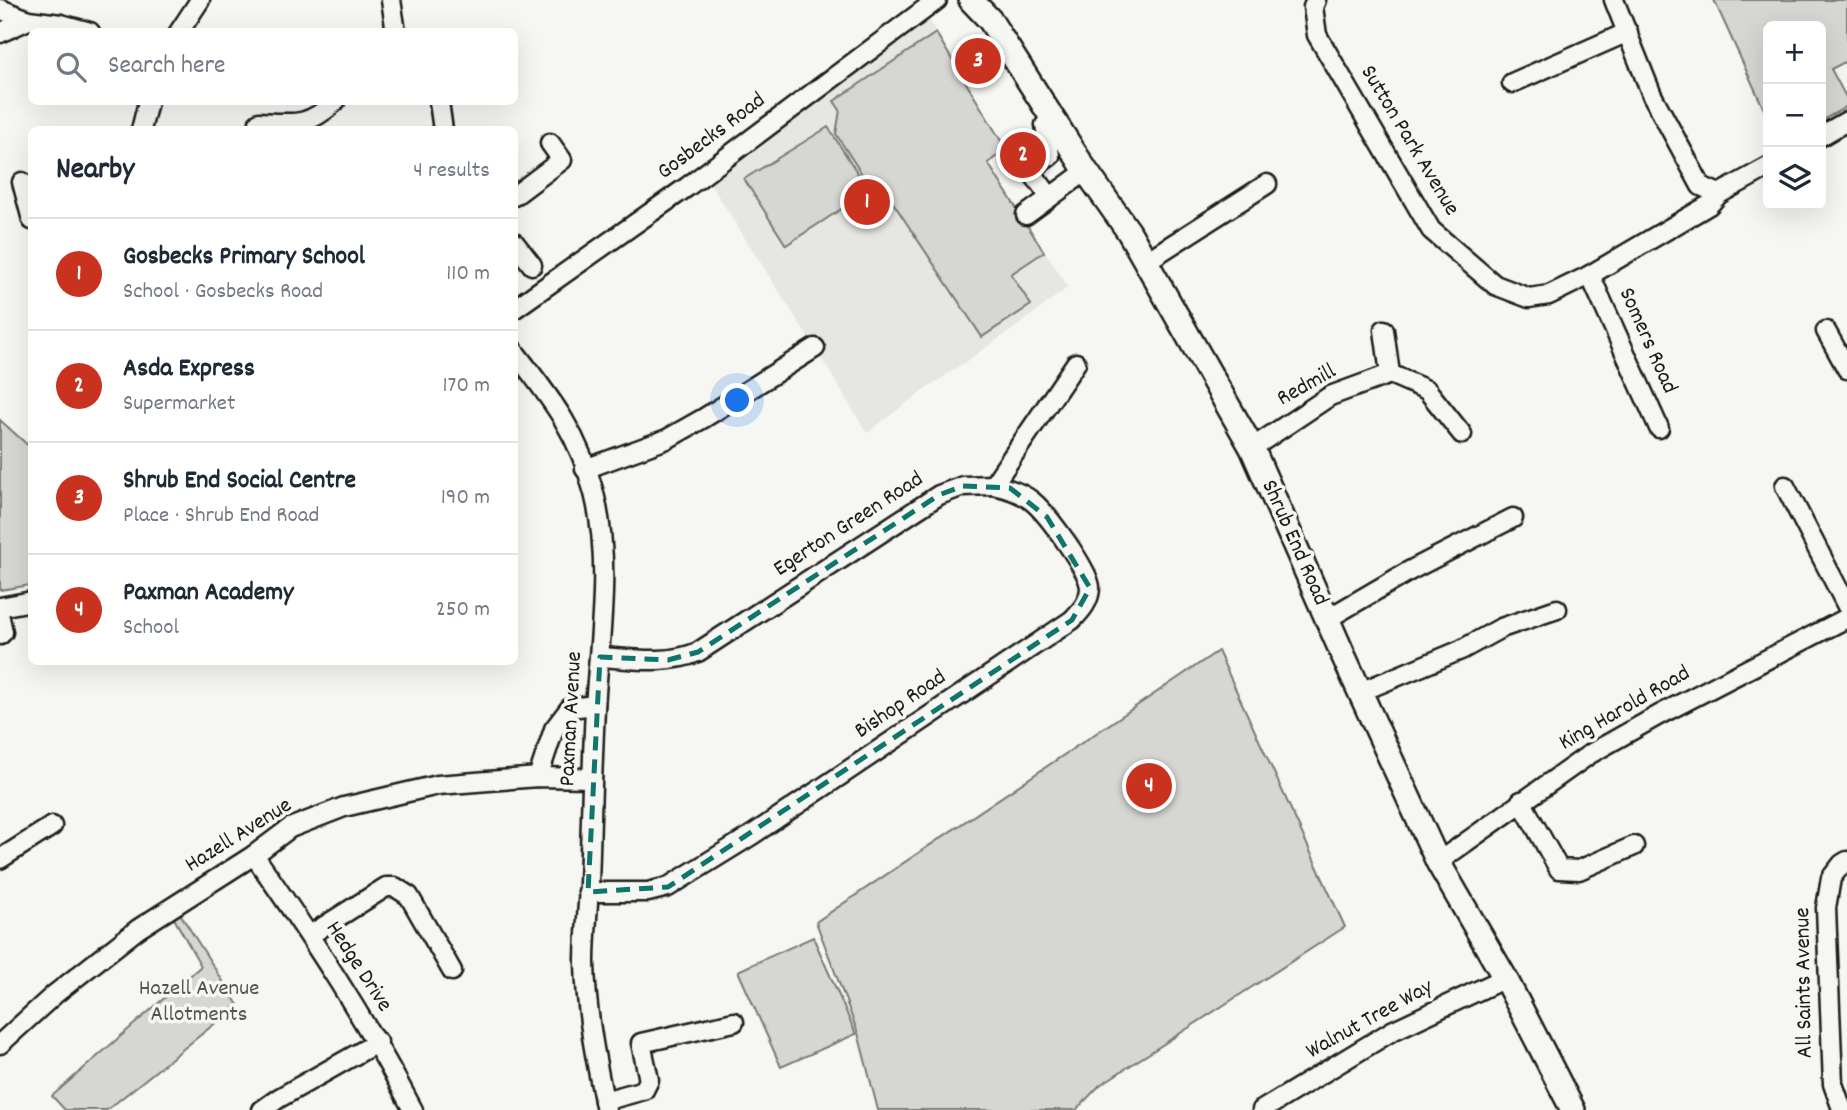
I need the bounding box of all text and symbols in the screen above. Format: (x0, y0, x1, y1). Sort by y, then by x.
map controls (1763, 21, 1826, 210)
button: + (1763, 21, 1826, 84)
search box (28, 28, 518, 105)
pin: 3 (955, 35, 1001, 87)
icon: search (52, 48, 90, 86)
text: Search here (108, 48, 226, 85)
street label: Sutton Park Avenue (1351, 59, 1467, 223)
button: − (1763, 84, 1826, 147)
street label: Gosbecks Road (651, 85, 773, 189)
pin: 2 (1000, 129, 1046, 181)
button: layers (1763, 147, 1826, 210)
text: Nearby (56, 150, 134, 193)
text: 4 results (413, 155, 490, 188)
pin: 1 (844, 176, 890, 228)
text: Gosbecks Primary School (123, 239, 365, 276)
text: 1 (76, 258, 82, 291)
text: 110 m (446, 258, 490, 291)
text: School · Gosbecks Road (123, 276, 323, 309)
street label: Somers Road (1609, 283, 1685, 399)
text: Asda Express (123, 351, 255, 388)
street label: Redmill (1271, 356, 1343, 416)
text: 2 (74, 370, 84, 403)
text: 170 m (443, 370, 490, 403)
your location (720, 383, 754, 417)
text: Supermarket (123, 388, 235, 421)
text: Shrub End Social Centre (123, 463, 356, 500)
street label: Egerton Green Road (767, 464, 931, 586)
street label: Shrub End Road (1252, 475, 1336, 611)
text: 3 (74, 482, 84, 515)
text: 190 m (441, 482, 490, 515)
text: Place · Shrub End Road (123, 500, 319, 533)
text: Paxman Academy (123, 575, 294, 612)
text: 4 (74, 594, 84, 627)
text: 250 m (436, 594, 490, 627)
text: School (123, 612, 179, 645)
street label: Paxman Avenue (552, 651, 592, 787)
street label: King Harold Road (1553, 658, 1697, 760)
street label: Bishop Road (848, 662, 954, 748)
pin: 4 (1126, 760, 1172, 812)
street label: Hazell Avenue (179, 790, 299, 882)
street label: All Saints Avenue (1787, 907, 1823, 1059)
street label: Hedge Drive (316, 915, 400, 1019)
street label: Walnut Tree Way (1301, 971, 1440, 1068)
park label: Hazell Avenue Allotments (139, 973, 259, 1032)

